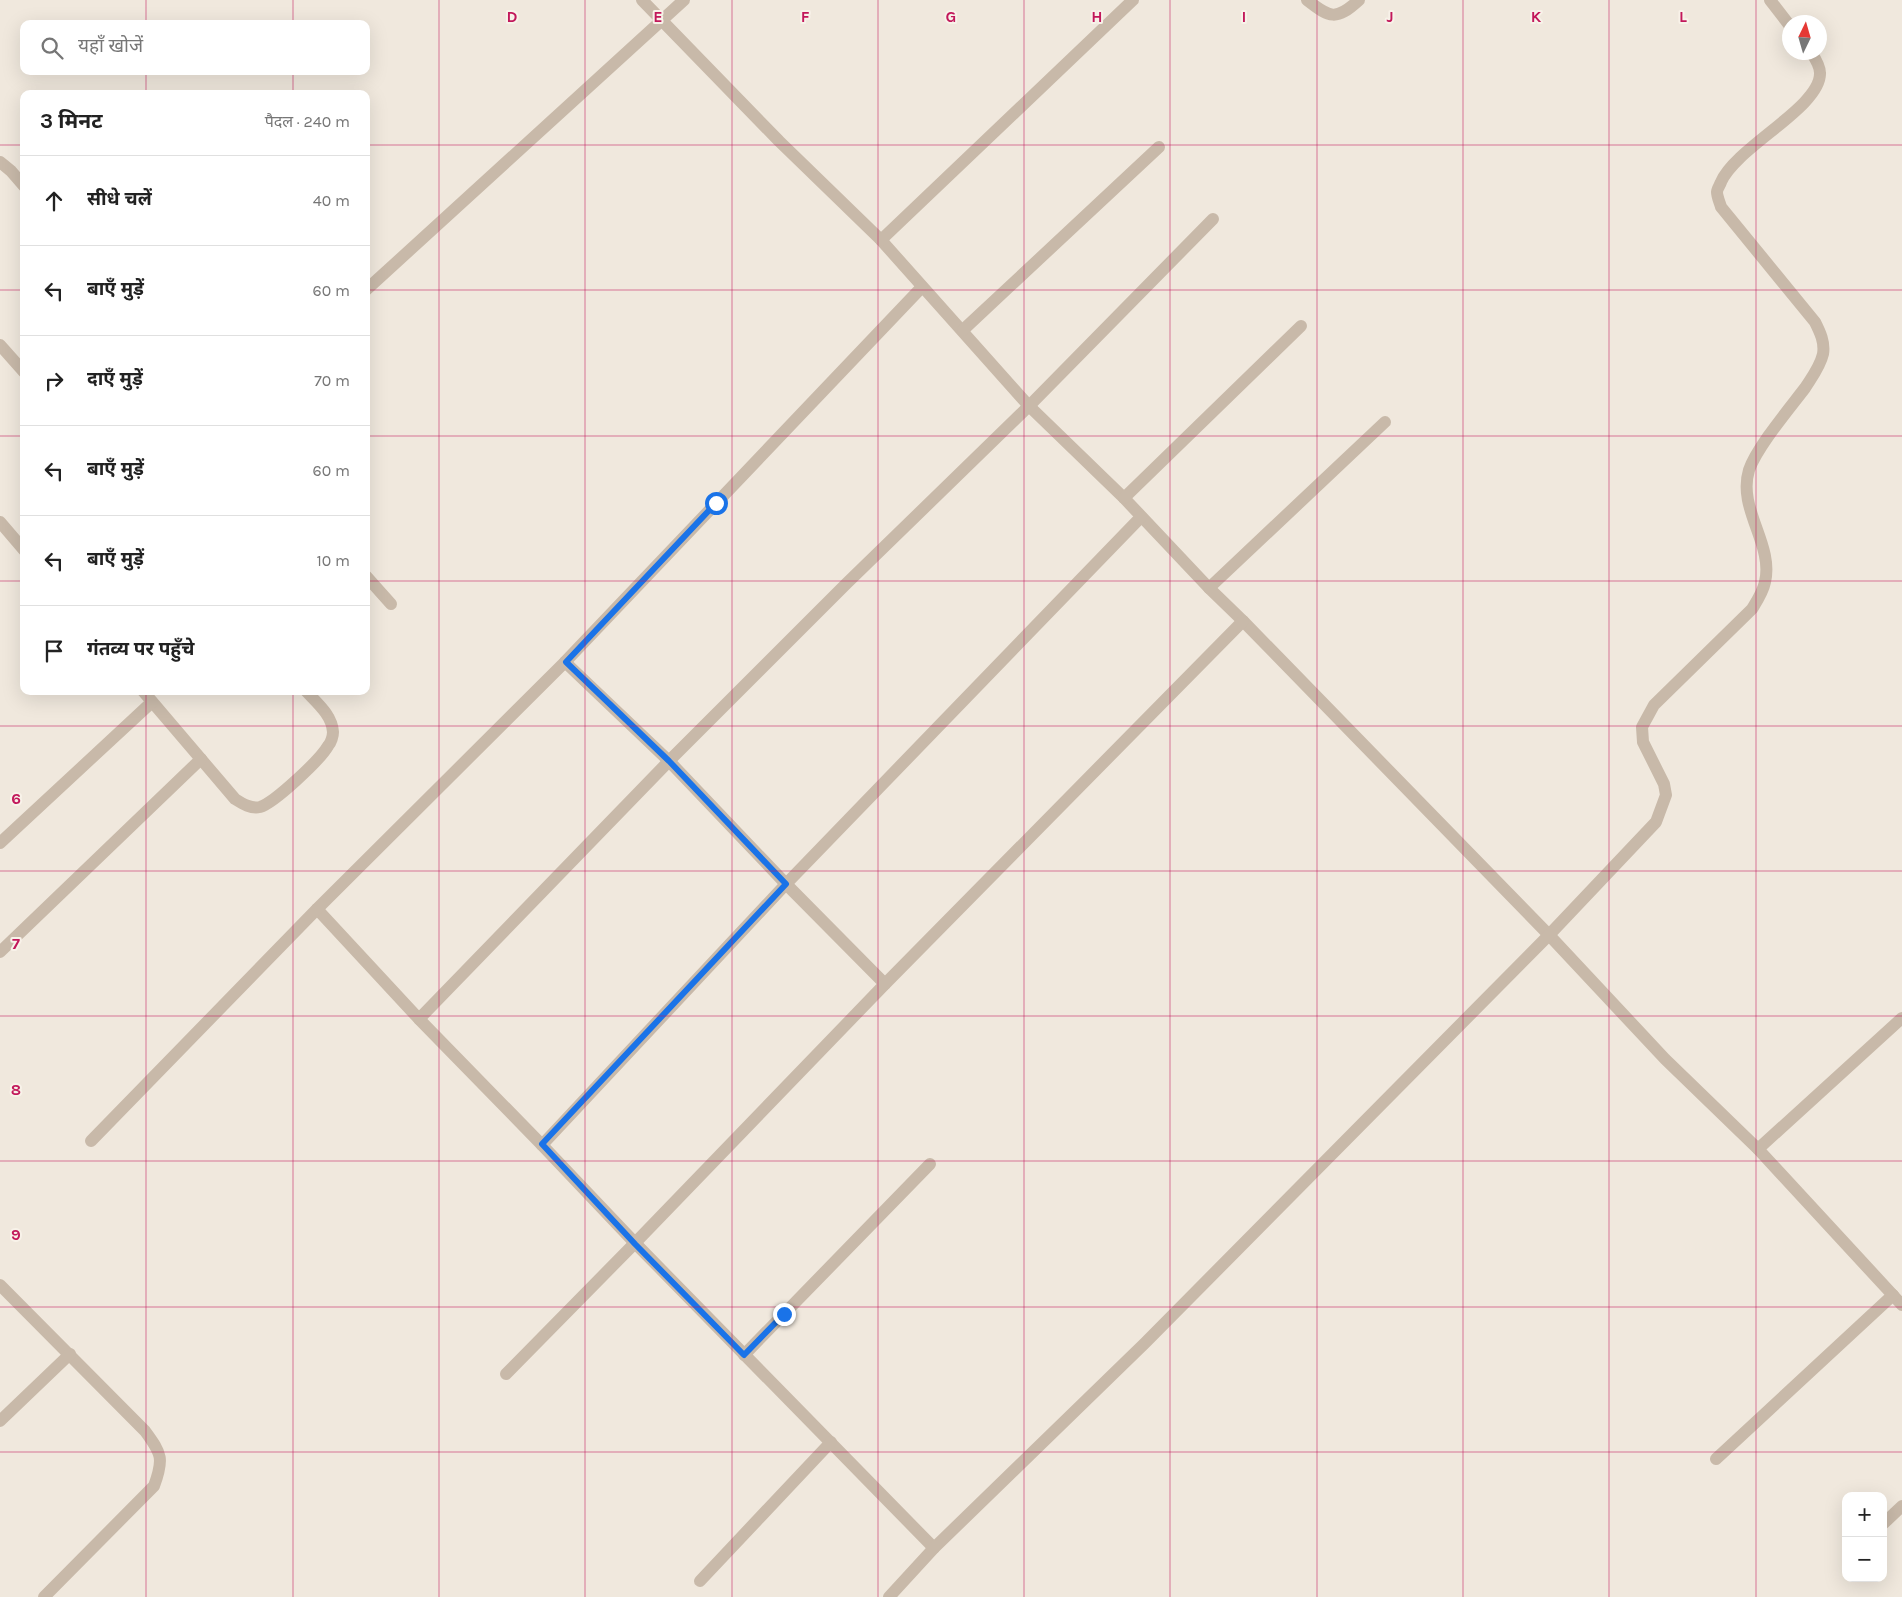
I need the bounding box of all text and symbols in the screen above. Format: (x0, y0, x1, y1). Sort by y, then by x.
text: D (507, 7, 518, 26)
text: E (653, 7, 663, 26)
text: F (801, 7, 810, 26)
text: G (946, 7, 956, 26)
text: H (1091, 7, 1103, 26)
text: I (1242, 7, 1246, 26)
text: J (1386, 7, 1394, 26)
text: K (1531, 7, 1542, 26)
text: L (1679, 7, 1687, 26)
north arrow (1782, 15, 1827, 60)
search box (20, 20, 370, 75)
icon: search (38, 34, 66, 62)
text: यहाँ खोजें (78, 35, 143, 57)
text: 3 मिनट (40, 109, 102, 133)
text: पैदल · 240 m (265, 112, 350, 131)
icon: ahead (40, 187, 68, 215)
text: सीधे चलें (87, 188, 152, 210)
text: 40 m (313, 191, 350, 210)
icon: left (40, 277, 68, 305)
text: बाएँ मुड़ें (87, 278, 144, 300)
text: 60 m (313, 281, 350, 300)
icon: right (40, 367, 68, 395)
text: दाएँ मुड़ें (87, 368, 143, 390)
text: 70 m (314, 371, 350, 390)
icon: left (40, 457, 68, 485)
text: बाएँ मुड़ें (87, 458, 144, 480)
text: 60 m (313, 461, 350, 480)
route start (705, 492, 728, 515)
icon: left (40, 547, 68, 575)
text: बाएँ मुड़ें (87, 548, 144, 570)
text: 10 m (316, 551, 350, 570)
icon: arrive (40, 637, 68, 665)
text: गंतव्य पर पहुँचे (87, 638, 194, 660)
text: 6 (11, 789, 21, 808)
text: 7 (12, 934, 20, 953)
text: 8 (11, 1080, 21, 1099)
text: 9 (11, 1225, 21, 1244)
route end (773, 1303, 796, 1326)
map controls (1842, 1492, 1887, 1582)
button: + (1842, 1492, 1887, 1537)
button: − (1842, 1537, 1887, 1582)

